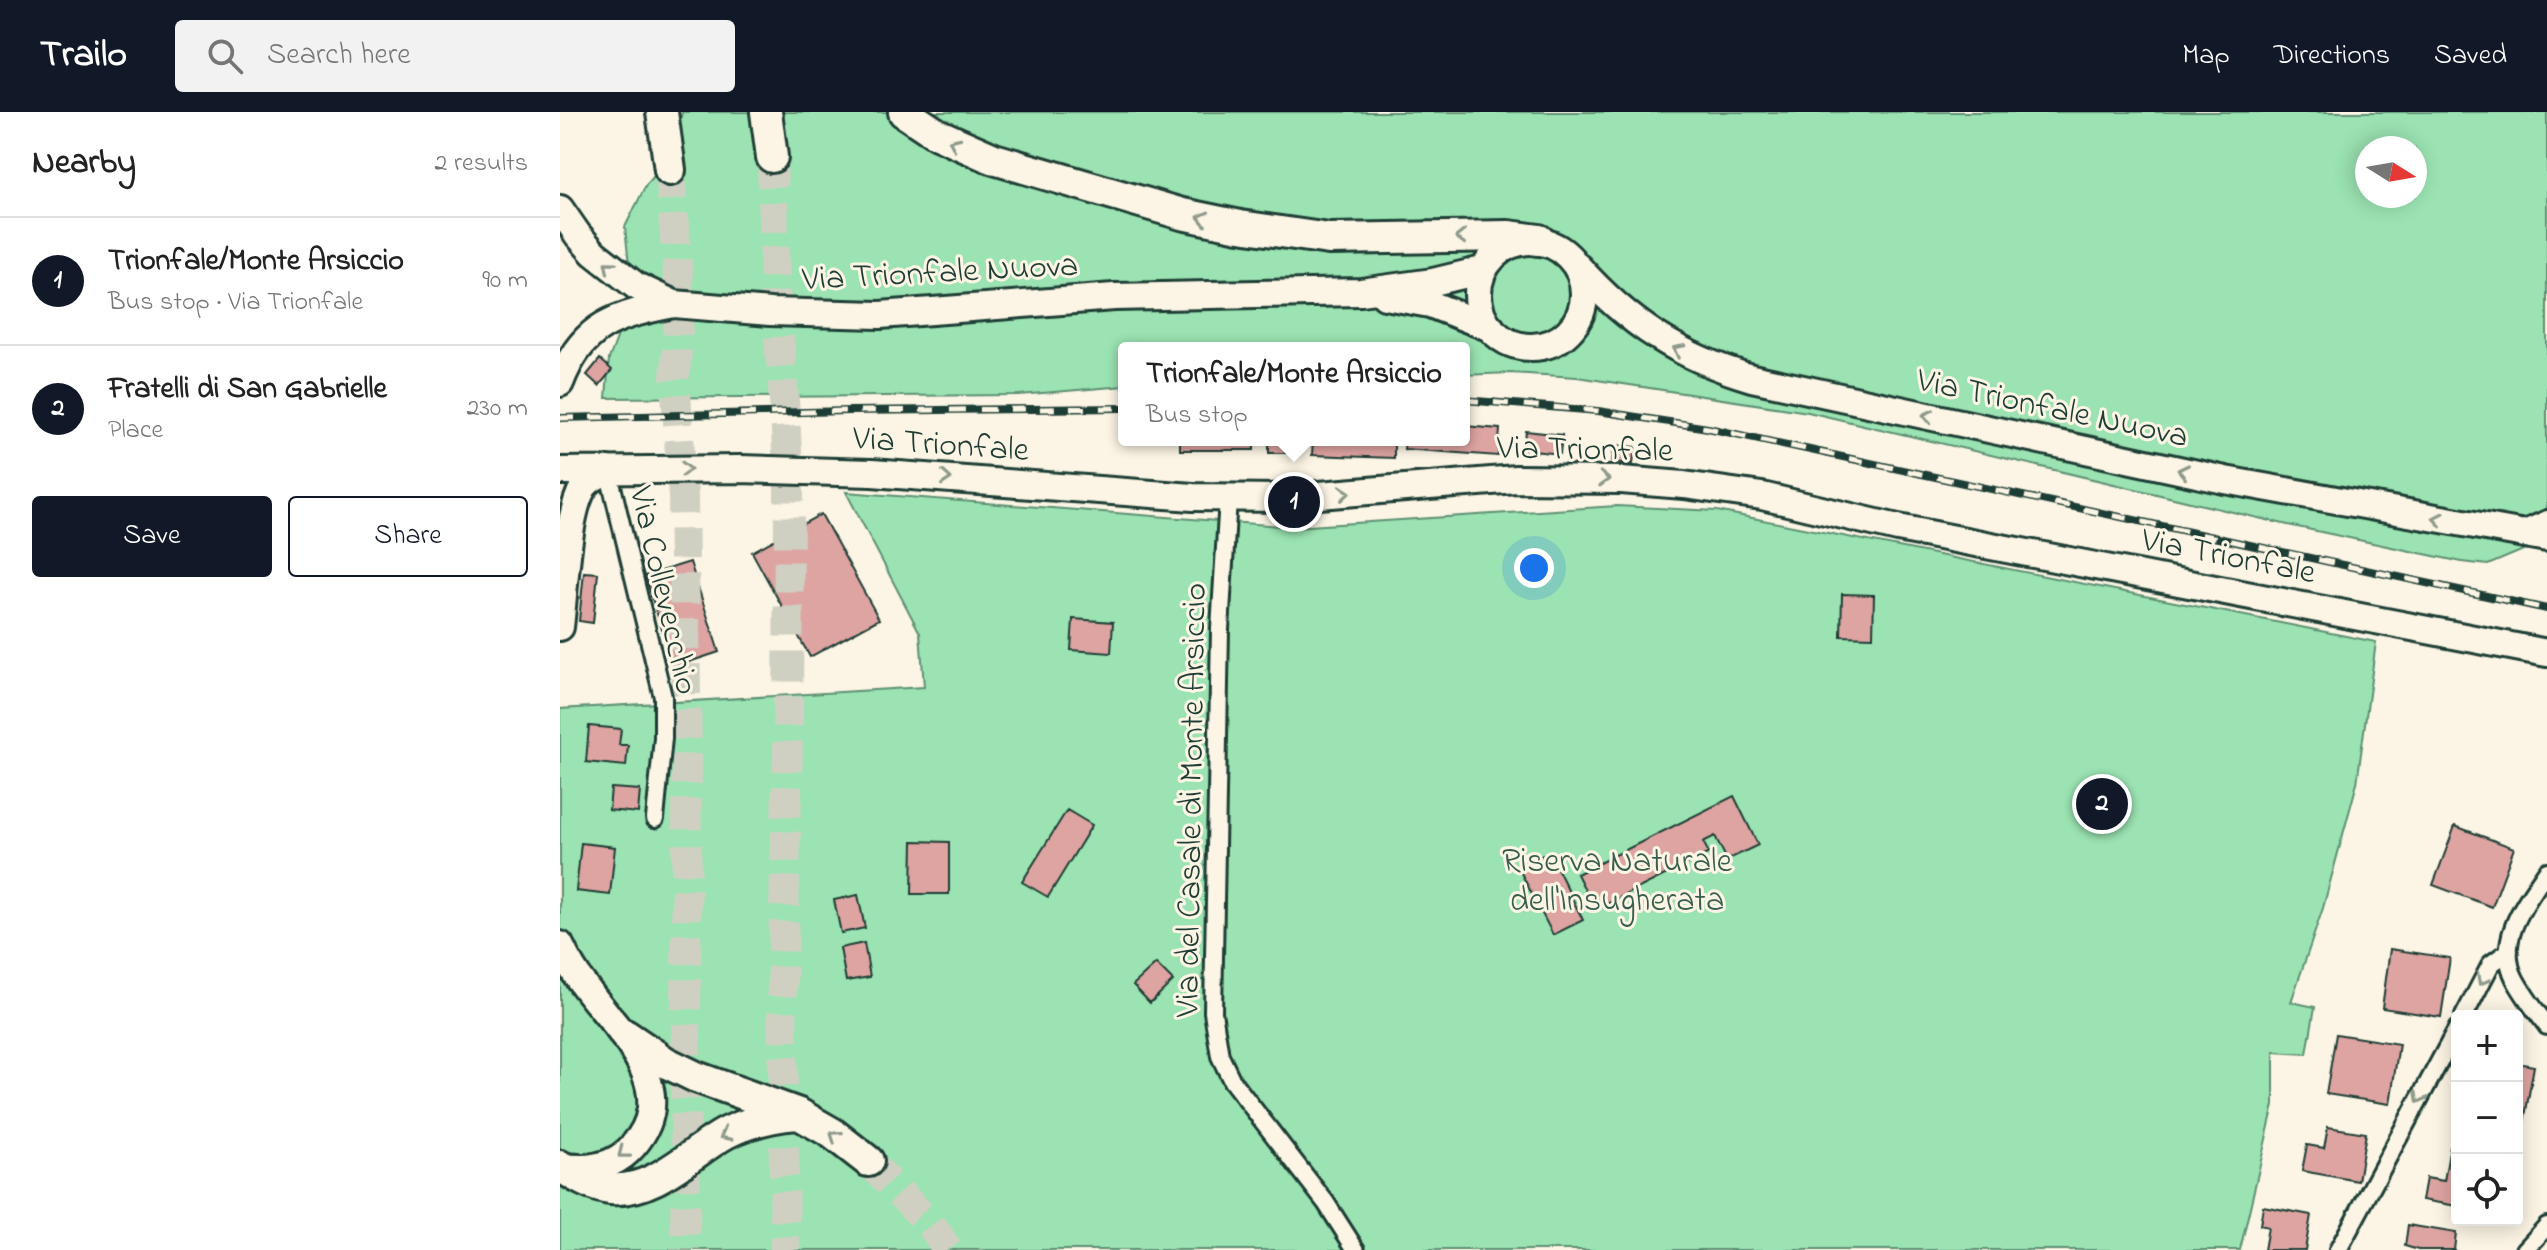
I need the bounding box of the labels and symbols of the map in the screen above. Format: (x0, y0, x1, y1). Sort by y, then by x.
north arrow (2355, 136, 2427, 208)
one-way arrow (948, 137, 963, 153)
one-way arrow (1196, 211, 1210, 228)
one-way arrow (1454, 229, 1467, 246)
street label: Via Trionfale Nuova (800, 242, 1079, 306)
one-way arrow (604, 261, 619, 276)
one-way arrow (1672, 344, 1686, 359)
street label: Via Trionfale Nuova (1911, 357, 2192, 463)
one-way arrow (1922, 408, 1936, 425)
street label: Via Trionfale (850, 415, 1031, 477)
street label: Via Trionfale (1495, 424, 1674, 478)
one-way arrow (680, 460, 693, 478)
one-way arrow (2176, 463, 2190, 480)
one-way arrow (940, 469, 953, 486)
one-way arrow (1598, 471, 1611, 488)
pin: 1 (1268, 472, 1320, 532)
street label: Via Collevecchio (614, 481, 710, 700)
one-way arrow (1339, 485, 1352, 502)
one-way arrow (2431, 511, 2445, 528)
street label: Via Trionfale (2136, 516, 2320, 599)
your location (1514, 548, 1554, 588)
street label: Via del Casale di Monte Arsiccio (1164, 583, 1222, 1019)
pin: 2 (2076, 774, 2128, 834)
park label: Riserva Naturale dell'Insugherata (1502, 838, 1733, 927)
one-way arrow (2477, 972, 2492, 986)
one-way arrow (2415, 1090, 2430, 1104)
one-way arrow (719, 1125, 733, 1140)
one-way arrow (829, 1131, 843, 1146)
one-way arrow (618, 1144, 633, 1158)

